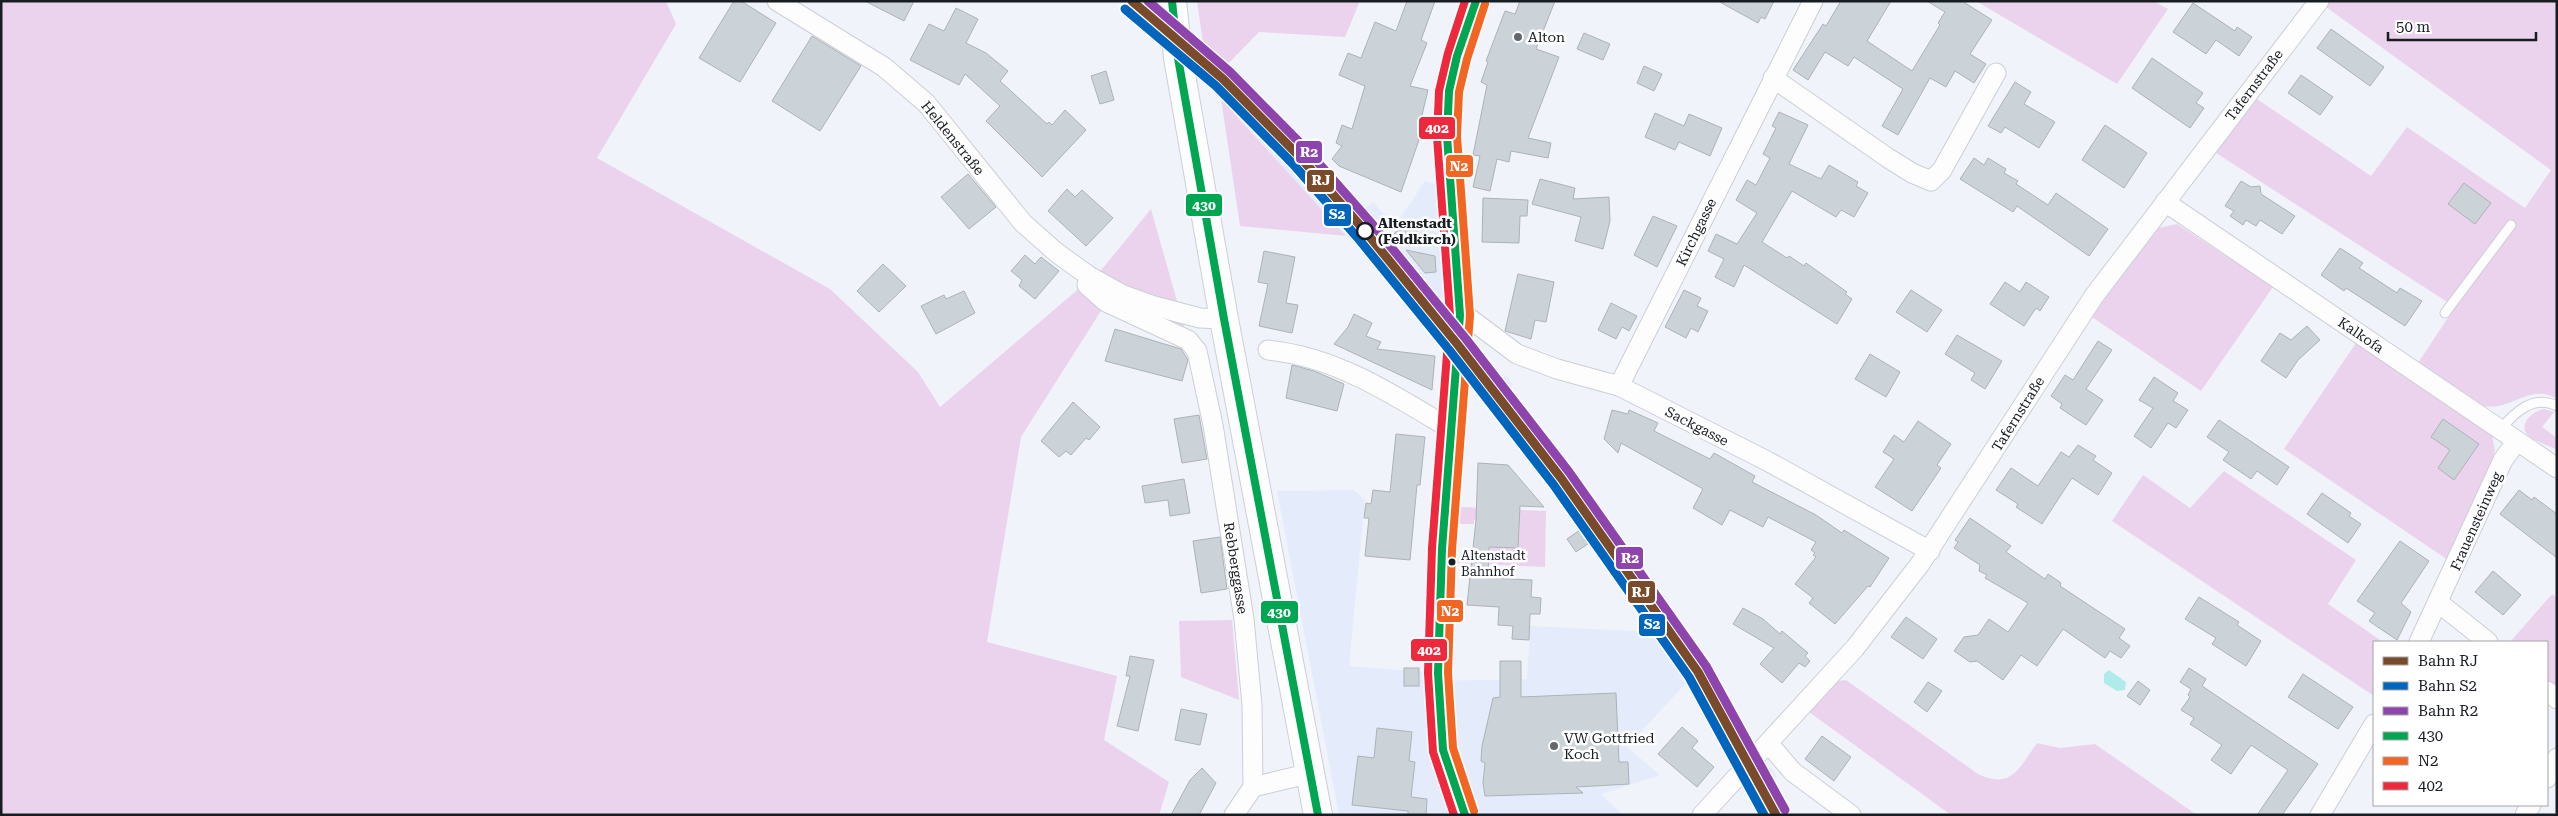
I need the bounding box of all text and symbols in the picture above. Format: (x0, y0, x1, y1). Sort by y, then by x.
scale bar (2388, 10, 2536, 42)
text: 50 m (2396, 18, 2431, 36)
place label: Alton (1528, 29, 1565, 45)
marker: Alton (1512, 31, 1524, 43)
street label: Tafernstraße (2222, 46, 2286, 124)
street label: Heldenstraße (918, 98, 988, 178)
line badge: 402 (1418, 116, 1456, 140)
text: 402 (1425, 120, 1449, 136)
line badge: R2 (1295, 140, 1323, 164)
text: R2 (1300, 144, 1318, 160)
line badge: N2 (1445, 154, 1474, 178)
text: N2 (1450, 158, 1468, 174)
line badge: RJ (1306, 169, 1335, 193)
text: RJ (1312, 172, 1331, 188)
line badge: 430 (1185, 193, 1223, 217)
street label: Kirchgasse (1673, 195, 1719, 268)
text: 430 (1192, 197, 1216, 213)
line badge: S2 (1323, 203, 1352, 227)
text: S2 (1329, 206, 1345, 222)
place label: Altenstadt (Feldkirch) (1378, 215, 1456, 247)
marker: Altenstadt (Feldkirch) (1356, 222, 1374, 240)
street label: Kalkofa (2335, 314, 2387, 356)
street label: Tafernstraße (1989, 373, 2048, 454)
street label: Sackgasse (1663, 403, 1732, 449)
street label: Frauensteinweg (2447, 469, 2505, 573)
street label: Rebberggasse (1221, 521, 1251, 615)
line badge: R2 (1615, 546, 1644, 570)
place label: Altenstadt Bahnhof (1461, 548, 1526, 579)
text: R2 (1621, 550, 1639, 566)
marker: Altenstadt Bahnhof (1447, 557, 1457, 567)
line badge: RJ (1627, 580, 1656, 604)
text: RJ (1632, 584, 1651, 600)
line badge: N2 (1436, 599, 1464, 623)
line badge: 430 (1260, 600, 1299, 624)
text: N2 (1441, 603, 1459, 619)
text: 430 (1267, 604, 1291, 620)
line badge: S2 (1638, 613, 1666, 637)
text: S2 (1644, 616, 1660, 632)
line badge: 402 (1410, 638, 1448, 662)
legend (2373, 641, 2548, 806)
text: 402 (1417, 642, 1441, 658)
text: Bahn RJ (2418, 652, 2478, 670)
text: Bahn S2 (2418, 677, 2477, 695)
text: Bahn R2 (2418, 702, 2478, 720)
text: 430 (2418, 727, 2443, 745)
place label: VW Gottfried Koch (1564, 730, 1655, 762)
marker: VW Gottfried Koch (1548, 740, 1560, 752)
text: N2 (2418, 752, 2438, 770)
text: 402 (2418, 777, 2443, 795)

